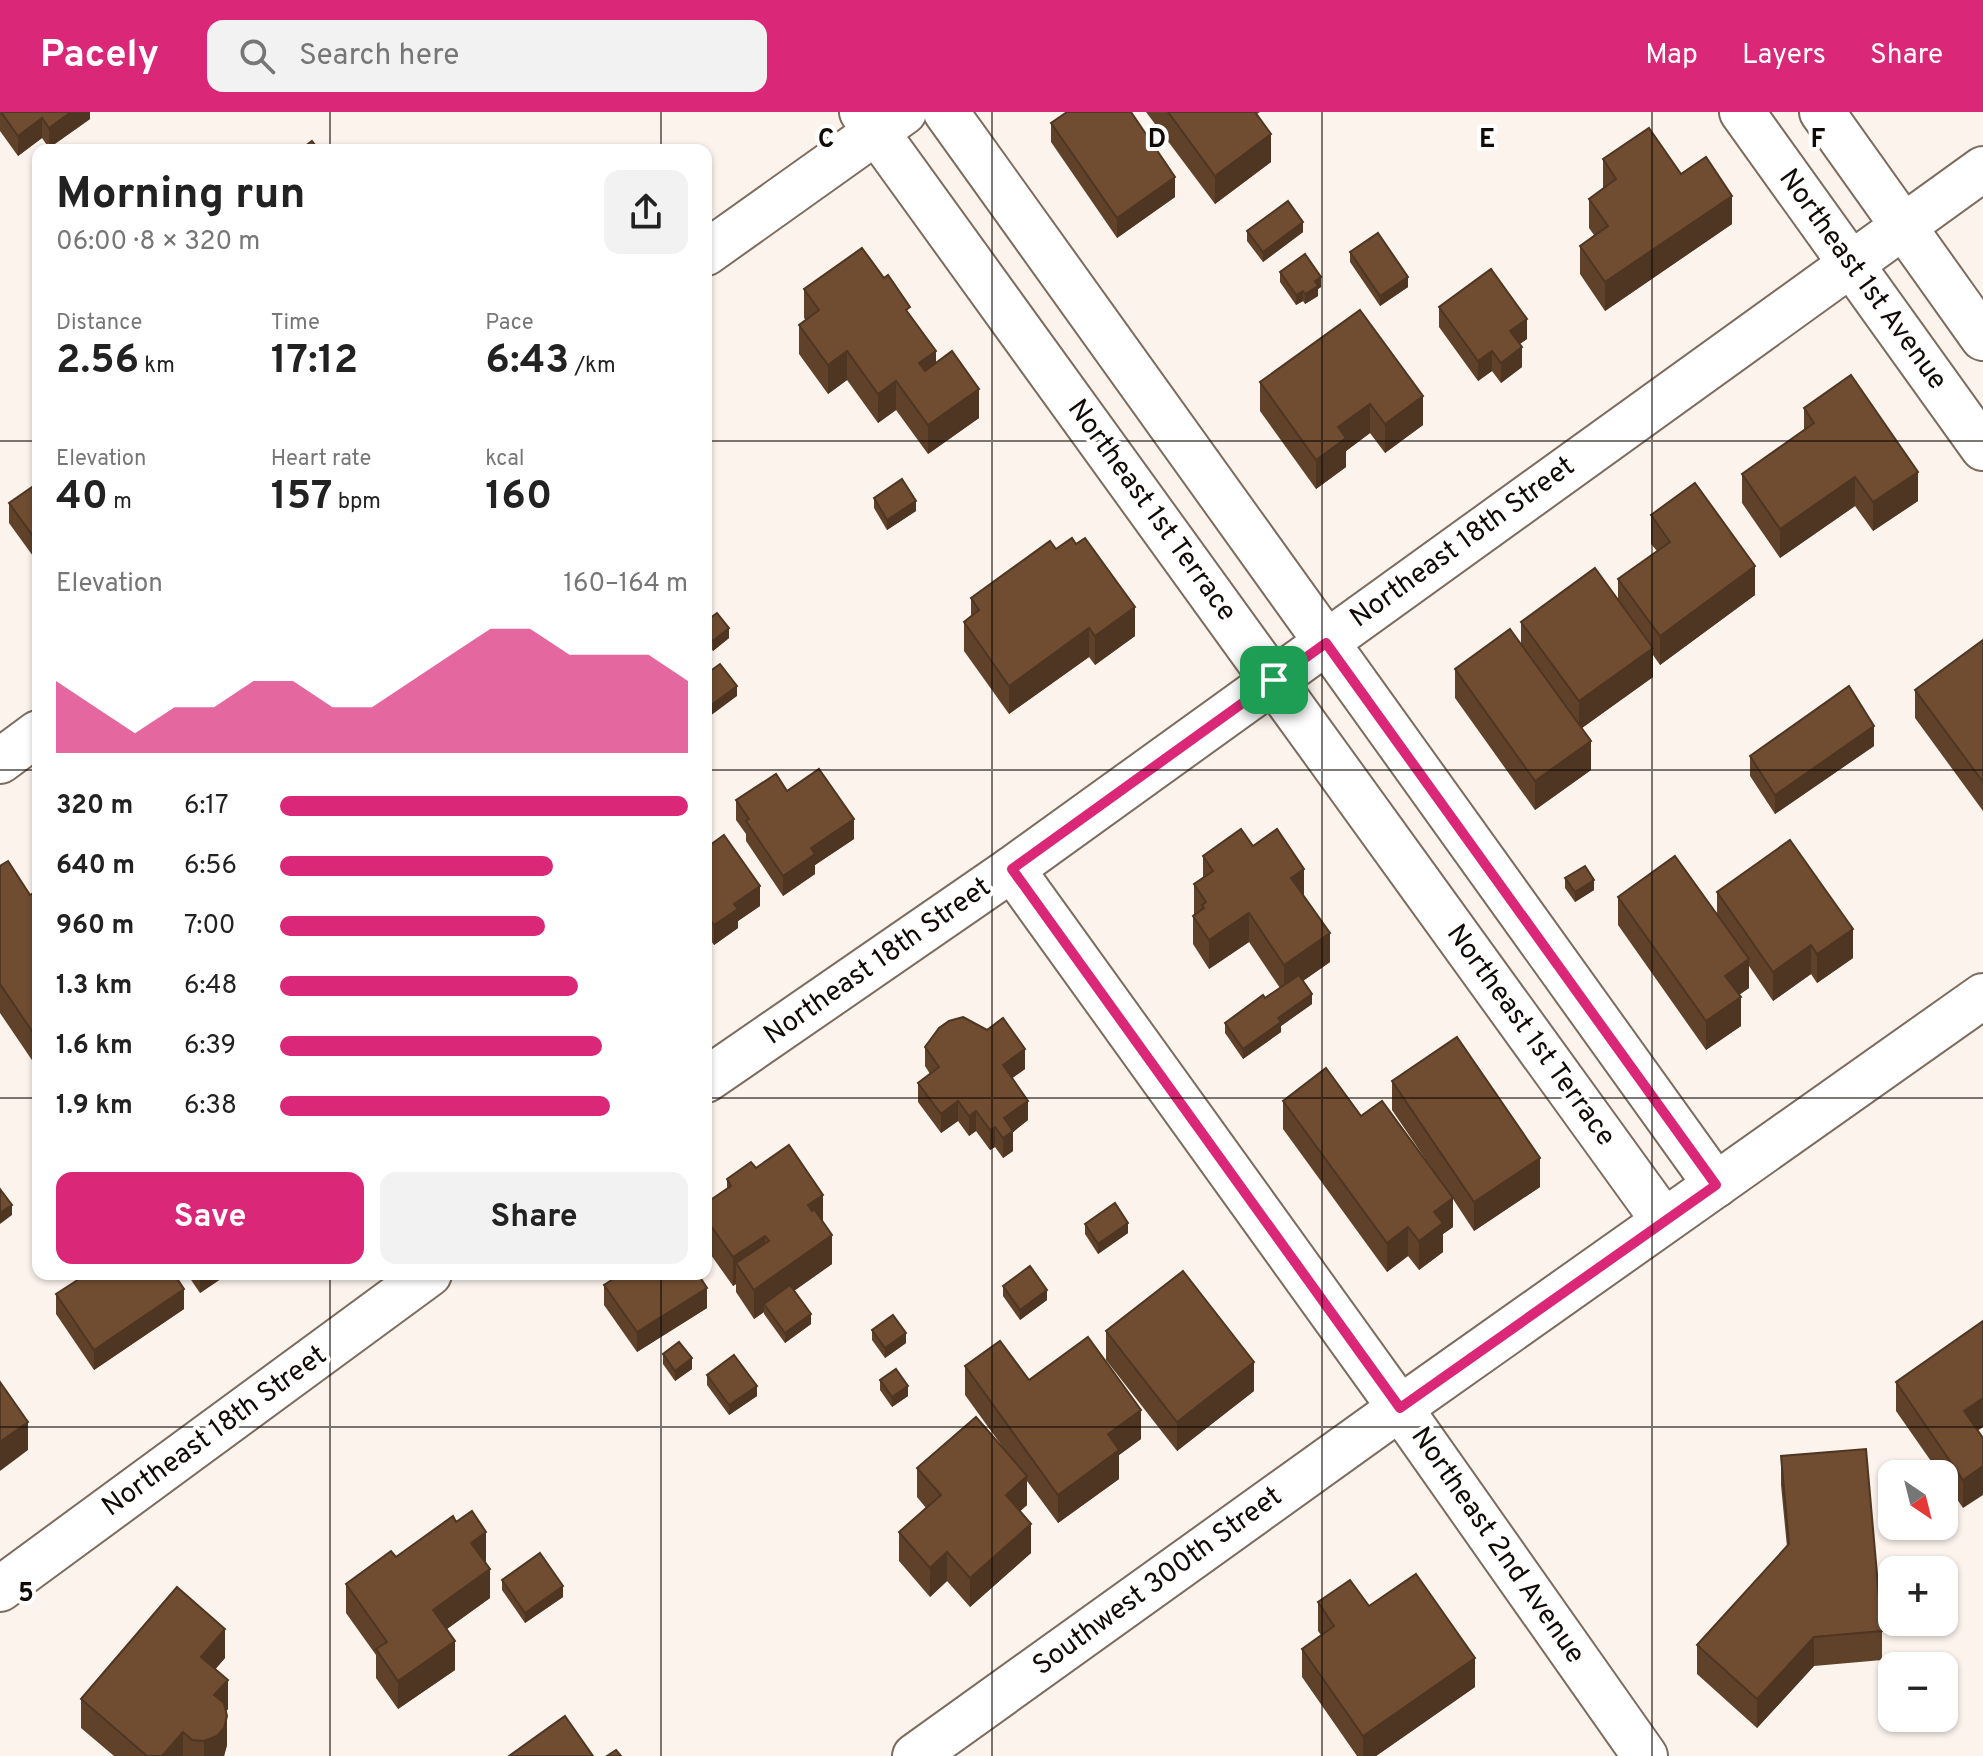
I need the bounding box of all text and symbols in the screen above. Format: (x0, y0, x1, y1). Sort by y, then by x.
search box (207, 20, 767, 92)
text: Pacely (40, 32, 159, 81)
icon: search (235, 34, 279, 78)
text: Search here (299, 38, 459, 75)
text: Map (1645, 38, 1698, 74)
text: Layers (1742, 38, 1826, 74)
text: Share (1870, 38, 1943, 74)
text: C (818, 124, 834, 157)
text: D (1148, 124, 1166, 157)
text: E (1479, 124, 1495, 157)
text: F (1811, 124, 1826, 157)
street label: Northeast 1st Avenue (1770, 162, 1954, 398)
text: Morning run (56, 168, 306, 224)
button: share (604, 170, 688, 254)
text: 06:00 · 8 × 320 m (56, 226, 260, 259)
text: Distance (56, 310, 142, 337)
text: Time (271, 310, 320, 337)
text: Pace (485, 310, 534, 337)
text: 2.56 (56, 337, 139, 387)
text: 17:12 (271, 337, 358, 387)
text: 6:43 (485, 337, 569, 387)
text: km (139, 353, 175, 380)
text: /km (569, 353, 616, 380)
street label: Northeast 1st Terrace (1058, 393, 1244, 629)
text: Elevation (56, 446, 146, 473)
text: Heart rate (271, 446, 371, 473)
text: kcal (485, 446, 524, 473)
street label: Northeast 18th Street (1344, 449, 1582, 637)
text: 40 (56, 473, 108, 523)
text: 157 (271, 473, 333, 523)
text: 160 (485, 473, 552, 523)
text: m (108, 489, 132, 516)
text: bpm (333, 489, 381, 516)
text: Elevation (56, 568, 163, 601)
text: 160–164 m (563, 568, 688, 601)
pin (1240, 646, 1308, 714)
icon: arrive (1252, 658, 1296, 702)
text: 320 m (56, 790, 133, 823)
text: 6:17 (184, 790, 229, 823)
text: 640 m (56, 850, 135, 883)
text: 6:56 (184, 850, 237, 883)
street label: Northeast 18th Street (757, 870, 999, 1054)
text: 960 m (56, 910, 134, 943)
text: 7:00 (184, 910, 236, 943)
street label: Northeast 1st Terrace (1437, 918, 1623, 1154)
text: 1.3 km (56, 970, 132, 1003)
text: 6:48 (184, 970, 237, 1003)
text: 1.6 km (56, 1030, 133, 1063)
text: 6:39 (184, 1030, 236, 1063)
text: 1.9 km (56, 1090, 133, 1123)
text: 6:38 (184, 1090, 237, 1123)
button: Save (56, 1172, 364, 1264)
button: Share (380, 1172, 688, 1264)
street label: Northeast 18th Street (96, 1338, 334, 1526)
street label: Northeast 2nd Avenue (1402, 1421, 1592, 1671)
north arrow (1878, 1460, 1958, 1540)
map controls (1878, 1460, 1958, 1732)
street label: Southwest 300th Street (1026, 1479, 1290, 1685)
button: + (1878, 1556, 1958, 1636)
text: 5 (18, 1578, 34, 1611)
button: − (1878, 1652, 1958, 1732)

